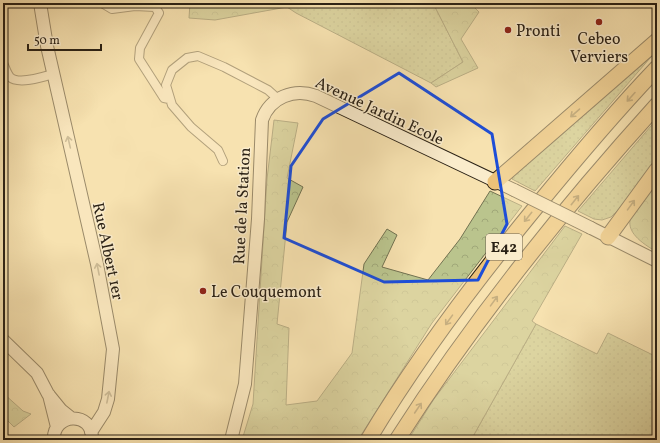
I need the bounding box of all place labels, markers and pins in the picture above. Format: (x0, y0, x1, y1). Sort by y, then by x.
marker: Cebeo Verviers (594, 17, 604, 27)
place label: Pronti (516, 21, 561, 43)
marker: Pronti (503, 25, 513, 35)
place label: Cebeo Verviers (570, 29, 628, 69)
place label: Le Couquemont (211, 282, 322, 304)
marker: Le Couquemont (198, 286, 208, 296)

